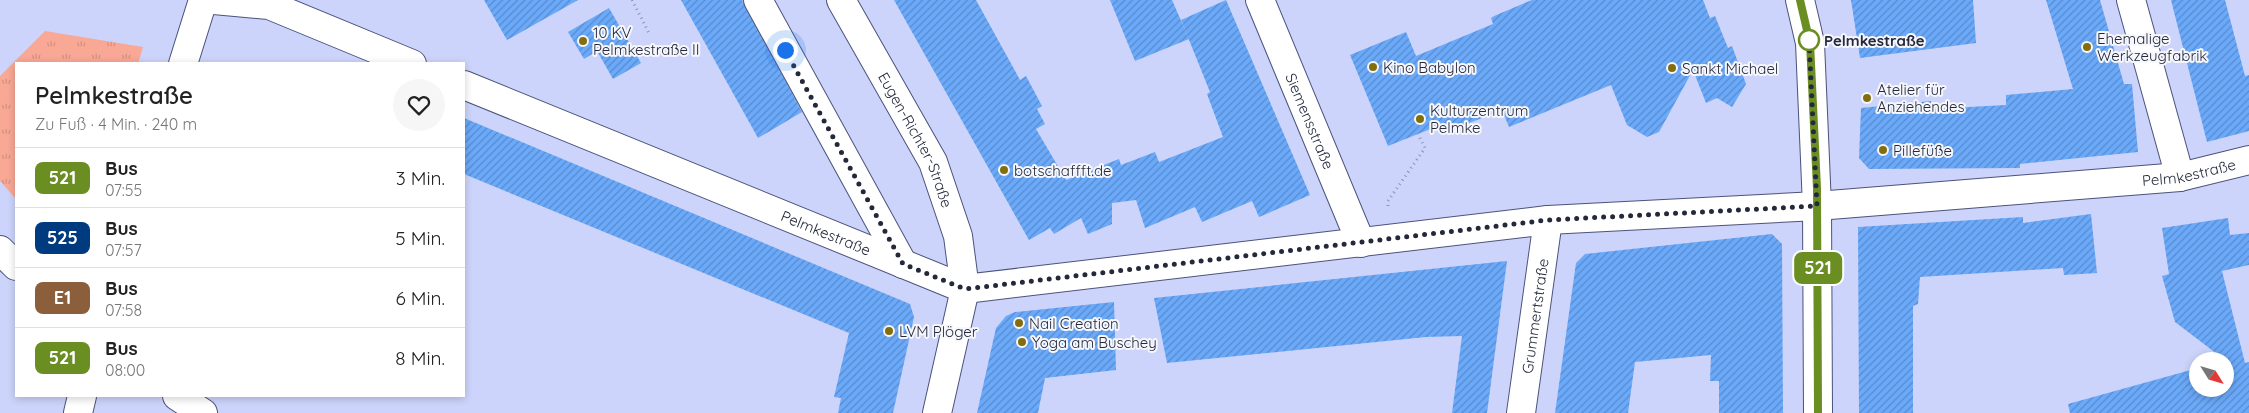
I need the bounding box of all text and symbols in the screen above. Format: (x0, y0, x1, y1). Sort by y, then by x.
place label: 10 KV Pelmkestraße II (593, 23, 700, 59)
marker: Pelmkestraße (1798, 29, 1820, 51)
place label: Ehemalige Werkzeugfabrik (2097, 29, 2207, 65)
place label: Pelmkestraße (1824, 31, 1925, 50)
marker: 10 KV Pelmkestraße II (577, 35, 589, 47)
your location (773, 38, 798, 63)
marker: Ehemalige Werkzeugfabrik (2081, 41, 2093, 53)
place label: Kino Babylon (1383, 58, 1476, 77)
place label: Sankt Michael (1682, 59, 1778, 78)
marker: Kino Babylon (1367, 61, 1379, 73)
marker: Sankt Michael (1666, 62, 1678, 74)
street label: Eugen-Richter-Straße (874, 69, 957, 210)
street label: Siemensstraße (1282, 70, 1339, 172)
button: heart (393, 79, 445, 131)
text: Pelmkestraße (35, 80, 193, 110)
place label: Atelier für Anziehendes (1877, 80, 1965, 116)
marker: Atelier für Anziehendes (1861, 92, 1873, 104)
place label: Kulturzentrum Pelmke (1430, 101, 1529, 137)
marker: Kulturzentrum Pelmke (1414, 113, 1426, 125)
text: Zu Fuß · 4 Min. · 240 m (35, 114, 197, 134)
place label: Pillefüße (1893, 141, 1952, 160)
marker: Pillefüße (1877, 144, 1889, 156)
street label: Pelmkestraße (2141, 154, 2238, 189)
text: Bus (105, 156, 138, 180)
place label: botschaffft.de (1014, 161, 1112, 180)
marker: botschaffft.de (998, 164, 1010, 176)
text: 521 (49, 166, 76, 189)
text: 3 Min. (396, 166, 445, 190)
text: 07:55 (105, 180, 142, 200)
street label: Pelmkestraße (779, 206, 874, 259)
text: Bus (105, 216, 138, 240)
text: 525 (47, 226, 78, 249)
text: 5 Min. (395, 226, 445, 250)
text: 07:57 (105, 240, 142, 260)
line badge: 521 (1789, 252, 1847, 284)
text: 521 (1804, 256, 1832, 279)
street label: Grummertstraße (1517, 257, 1552, 375)
text: Bus (105, 276, 138, 300)
text: E1 (54, 286, 71, 309)
text: 6 Min. (395, 286, 445, 310)
text: 07:58 (105, 300, 142, 320)
place label: Nail Creation (1029, 314, 1119, 333)
marker: Nail Creation (1013, 317, 1025, 329)
place label: LVM Plöger (899, 322, 978, 341)
marker: LVM Plöger (883, 325, 895, 337)
place label: Yoga am Buschey (1032, 333, 1157, 352)
text: Bus (105, 336, 138, 360)
marker: Yoga am Buschey (1016, 336, 1028, 348)
text: 521 (49, 346, 76, 369)
text: 8 Min. (395, 346, 445, 370)
north arrow (2189, 352, 2234, 398)
map controls (2189, 352, 2234, 397)
text: 08:00 (105, 360, 145, 380)

